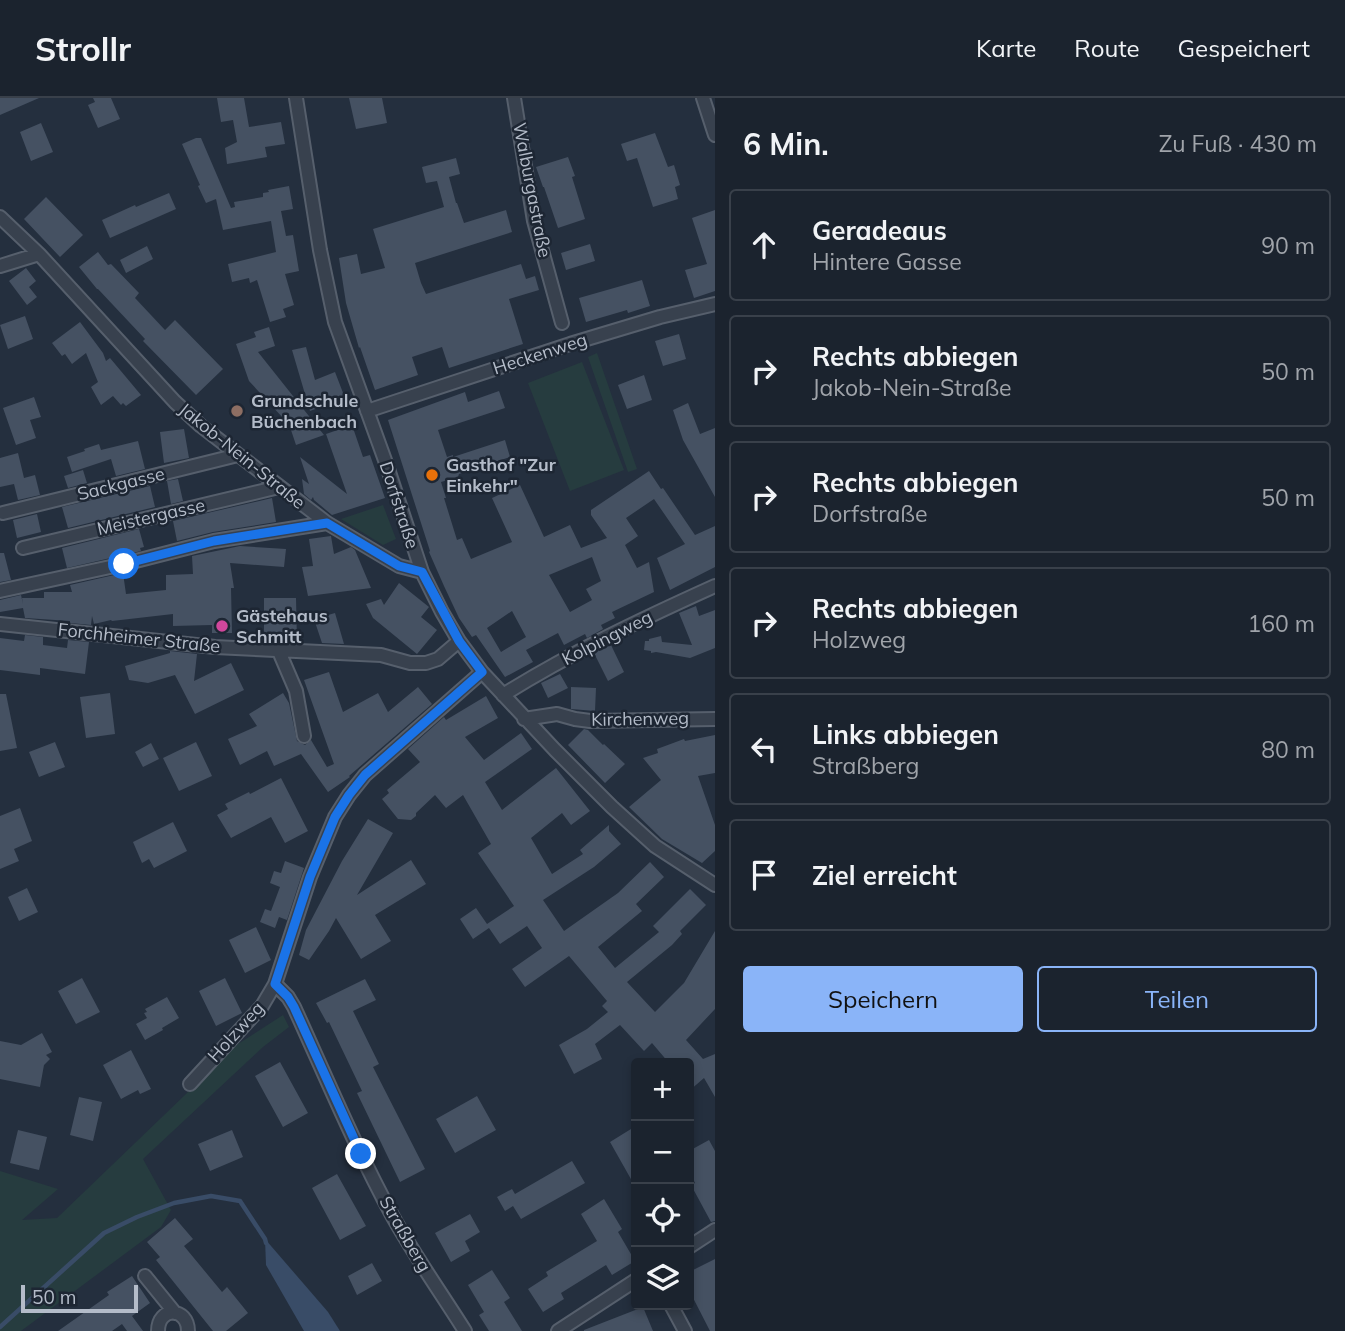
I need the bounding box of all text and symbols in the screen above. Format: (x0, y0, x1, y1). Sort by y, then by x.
text: Strollr (35, 28, 131, 69)
text: Karte (976, 33, 1036, 63)
text: Route (1074, 33, 1140, 63)
text: Gespeichert (1178, 33, 1310, 63)
street label: Walburgastraße (508, 121, 557, 259)
text: 6 Min. (743, 125, 829, 163)
text: Zu Fuß · 430 m (1159, 129, 1317, 158)
text: Geradeaus (812, 214, 947, 247)
icon: ahead (745, 226, 783, 264)
text: 90 m (1261, 231, 1315, 260)
text: Hintere Gasse (812, 247, 962, 276)
street label: Heckenweg (490, 327, 590, 380)
text: Rechts abbiegen (812, 340, 1018, 373)
icon: right (745, 352, 783, 390)
text: 50 m (1261, 357, 1315, 386)
text: Jakob-Nein-Straße (812, 373, 1012, 402)
place label: Grundschule Büchenbach (251, 389, 359, 433)
street label: Jakob-Nein-Straße (174, 398, 310, 514)
marker: Grundschule Büchenbach (229, 403, 245, 419)
place label: Gasthof "Zur Einkehr" (446, 453, 557, 497)
street label: Dorfstraße (375, 458, 424, 551)
street label: Sackgasse (75, 462, 167, 505)
text: Rechts abbiegen (812, 466, 1018, 499)
marker: Gasthof "Zur Einkehr" (424, 467, 440, 483)
icon: right (745, 478, 783, 516)
text: 50 m (1261, 483, 1315, 512)
street label: Meistergasse (95, 493, 207, 540)
text: Dorfstraße (812, 499, 927, 528)
route start (108, 548, 139, 579)
text: Rechts abbiegen (812, 592, 1018, 625)
place label: Gästehaus Schmitt (236, 604, 328, 648)
icon: right (745, 604, 783, 642)
street label: Kolpingweg (558, 605, 656, 670)
text: 160 m (1247, 609, 1315, 638)
street label: Forchheimer Straße (57, 618, 221, 657)
marker: Gästehaus Schmitt (214, 618, 230, 634)
text: Holzweg (812, 625, 906, 654)
street label: Kirchenweg (591, 706, 689, 731)
text: Links abbiegen (812, 718, 999, 751)
icon: left (745, 730, 783, 768)
text: 80 m (1261, 735, 1315, 764)
text: Straßberg (812, 751, 919, 780)
icon: arrive (745, 856, 783, 894)
text: Ziel erreicht (812, 859, 957, 892)
button: Speichern (743, 966, 1023, 1032)
button: Teilen (1037, 966, 1317, 1032)
street label: Holzweg (202, 997, 269, 1067)
map controls (631, 1058, 694, 1310)
button: + (631, 1058, 694, 1121)
button: − (631, 1121, 694, 1184)
route end (345, 1138, 376, 1169)
button: locate (631, 1184, 694, 1247)
street label: Straßberg (374, 1192, 436, 1276)
button: layers (631, 1247, 694, 1310)
scale bar (21, 1282, 138, 1314)
text: 50 m (32, 1285, 76, 1309)

